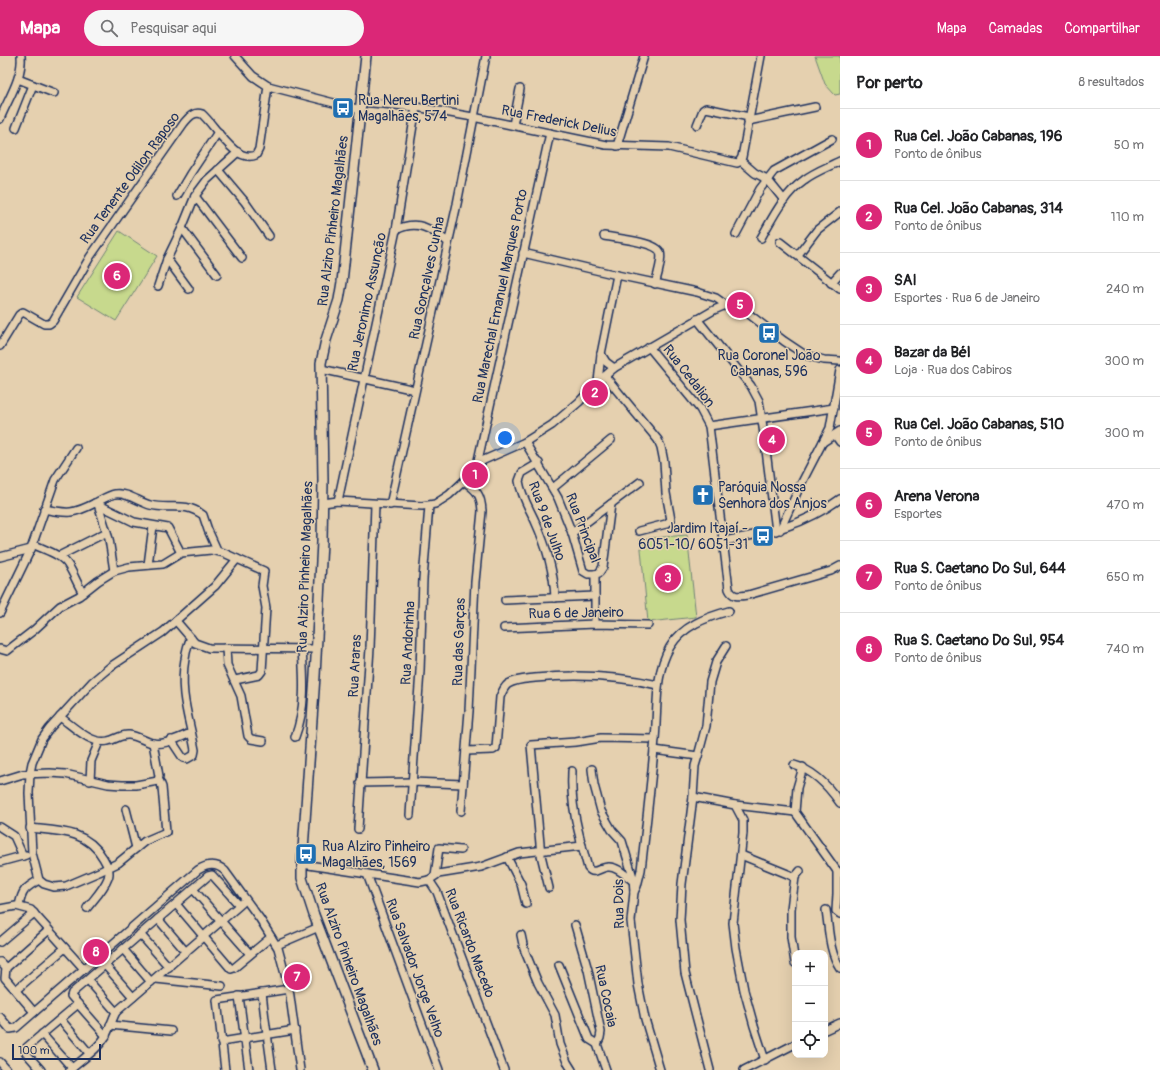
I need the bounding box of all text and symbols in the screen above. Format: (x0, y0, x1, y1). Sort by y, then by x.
search box (84, 10, 364, 46)
text: Mapa (20, 16, 60, 40)
icon: search (98, 17, 120, 39)
text: Pesquisar aqui (130, 19, 216, 38)
text: Mapa (937, 20, 966, 37)
text: Camadas (988, 20, 1042, 37)
text: Compartilhar (1064, 20, 1140, 37)
text: Por perto (856, 72, 923, 93)
text: 8 resultados (1078, 74, 1144, 90)
place label: Rua Nereu Bertini Magalhães, 574 (358, 92, 460, 125)
bus stop icon: Rua Nereu Bertini Magalhães, 574 (330, 95, 356, 121)
street label: Rua Frederick Delius (500, 101, 619, 141)
street label: Rua Tenente Odilon Raposo (77, 108, 184, 247)
text: Rua Cel. João Cabanas, 196 (894, 127, 1062, 146)
street label: Rua Alziro Pinheiro Magalhães (314, 134, 352, 307)
text: 1 (866, 137, 872, 153)
text: 50 m (1114, 137, 1144, 153)
text: Ponto de ônibus (894, 146, 982, 162)
street label: Rua Marechal Emanuel Marques Porto (469, 187, 531, 405)
text: Rua Cel. João Cabanas, 314 (894, 199, 1063, 218)
text: 2 (865, 209, 873, 225)
text: 110 m (1111, 209, 1144, 225)
street label: Rua Gonçalves Cunha (406, 215, 448, 341)
text: Ponto de ônibus (894, 218, 982, 234)
street label: Rua Jeronimo Assunção (344, 230, 390, 373)
pin: 6 (104, 261, 130, 291)
text: SAI (894, 271, 917, 290)
text: 3 (865, 281, 873, 297)
text: 240 m (1106, 281, 1144, 297)
pin: 5 (727, 290, 753, 320)
text: Esportes · Rua 6 de Janeiro (894, 290, 1040, 306)
bus stop icon: Rua Coronel João Cabanas, 596 (756, 320, 782, 346)
street label: Rua Cedalion (659, 341, 719, 411)
text: Bazar da Bél (894, 343, 971, 362)
place label: Rua Coronel João Cabanas, 596 (717, 347, 821, 380)
text: 4 (865, 353, 873, 369)
text: 300 m (1105, 353, 1144, 369)
text: Loja · Rua dos Cabiros (894, 362, 1012, 378)
pin: 2 (582, 378, 608, 408)
text: Rua Cel. João Cabanas, 510 (894, 415, 1064, 434)
pin: 4 (759, 425, 785, 455)
text: 5 (865, 425, 873, 441)
text: 300 m (1105, 425, 1144, 441)
your location (495, 428, 515, 448)
text: Ponto de ônibus (894, 434, 982, 450)
pin: 1 (462, 460, 488, 490)
street label: Rua 9 de Julho (525, 479, 569, 563)
place label: Paróquia Nossa Senhora dos Anjos (718, 479, 827, 512)
street label: Rua Alziro Pinheiro Magalhães (294, 480, 317, 653)
church icon: Paróquia Nossa Senhora dos Anjos (690, 482, 716, 508)
text: Arena Verona (894, 487, 979, 506)
street label: Rua Principal (562, 491, 604, 565)
text: 6 (865, 497, 873, 513)
text: 470 m (1106, 497, 1144, 513)
text: Esportes (894, 506, 942, 522)
place label: Jardim Itajaí - 6051-10/ 6051-31 (638, 520, 748, 553)
bus stop icon: Jardim Itajaí - 6051-10/ 6051-31 (750, 523, 776, 549)
text: Rua S. Caetano Do Sul, 644 (894, 559, 1066, 578)
pin: 3 (655, 563, 681, 593)
text: 7 (866, 569, 872, 585)
text: 650 m (1106, 569, 1144, 585)
text: Ponto de ônibus (894, 578, 982, 594)
street label: Rua das Garças (449, 597, 469, 686)
street label: Rua Andorinha (397, 601, 419, 685)
street label: Rua 6 de Janeiro (528, 604, 624, 622)
text: Rua S. Caetano Do Sul, 954 (894, 631, 1064, 650)
street label: Rua Araras (345, 633, 365, 698)
text: 8 (866, 641, 872, 657)
text: 740 m (1106, 641, 1144, 657)
text: Ponto de ônibus (894, 650, 982, 666)
place label: Rua Alziro Pinheiro Magalhães, 1569 (322, 838, 431, 871)
bus stop icon: Rua Alziro Pinheiro Magalhães, 1569 (293, 841, 319, 867)
street label: Rua Dois (610, 878, 628, 929)
street label: Rua Alziro Pinheiro Magalhães (312, 880, 387, 1048)
street label: Rua Ricardo Macedo (441, 886, 499, 1000)
street label: Rua Salvador Jorge Velho (382, 896, 448, 1040)
pin: 8 (83, 937, 109, 967)
map controls (792, 950, 828, 1058)
button: + (792, 950, 828, 986)
pin: 7 (284, 962, 310, 992)
street label: Rua Cocaia (591, 963, 621, 1029)
button: − (792, 986, 828, 1022)
button: locate (792, 1022, 828, 1058)
scale bar (12, 1042, 101, 1061)
text: 100 m (18, 1044, 49, 1057)

